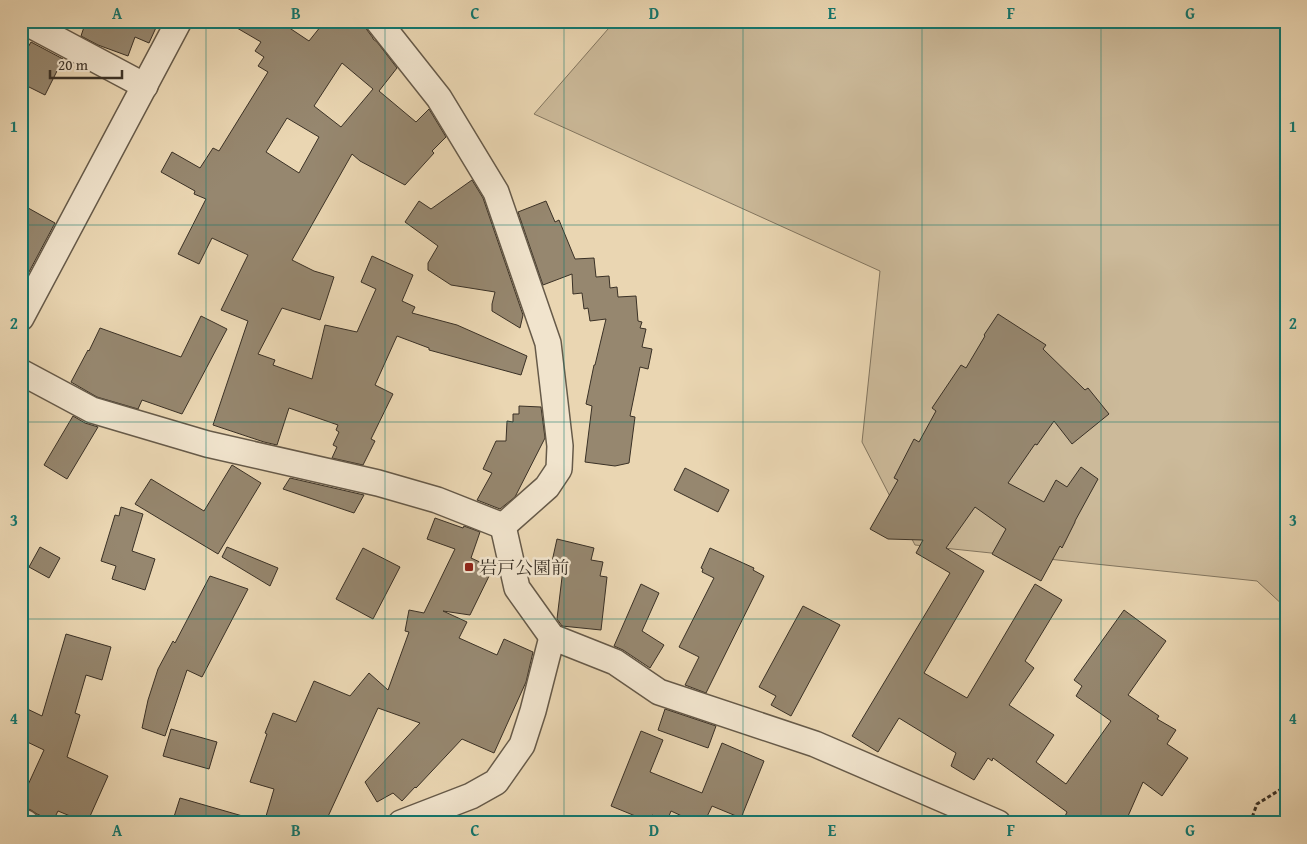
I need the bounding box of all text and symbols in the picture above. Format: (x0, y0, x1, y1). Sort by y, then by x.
text: A (112, 1, 123, 25)
text: B (291, 1, 301, 25)
text: C (470, 1, 480, 25)
text: D (649, 1, 659, 25)
text: E (828, 1, 837, 25)
text: F (1007, 1, 1015, 25)
text: G (1185, 1, 1195, 25)
scale bar (50, 48, 122, 80)
text: 20 m (58, 54, 89, 75)
text: 1 (10, 114, 18, 138)
text: 1 (1289, 114, 1297, 138)
text: 2 (10, 311, 18, 335)
text: 2 (1289, 311, 1297, 335)
text: 3 (10, 508, 18, 532)
text: 3 (1289, 508, 1297, 532)
place label: 岩戸公園前 (479, 554, 569, 581)
marker: 岩戸公園前 (463, 561, 475, 573)
text: 4 (10, 706, 18, 730)
text: 4 (1289, 706, 1297, 730)
text: A (112, 818, 123, 842)
text: B (291, 818, 301, 842)
text: C (470, 818, 480, 842)
text: D (649, 818, 659, 842)
text: E (828, 818, 837, 842)
text: F (1007, 818, 1015, 842)
text: G (1185, 818, 1195, 842)

